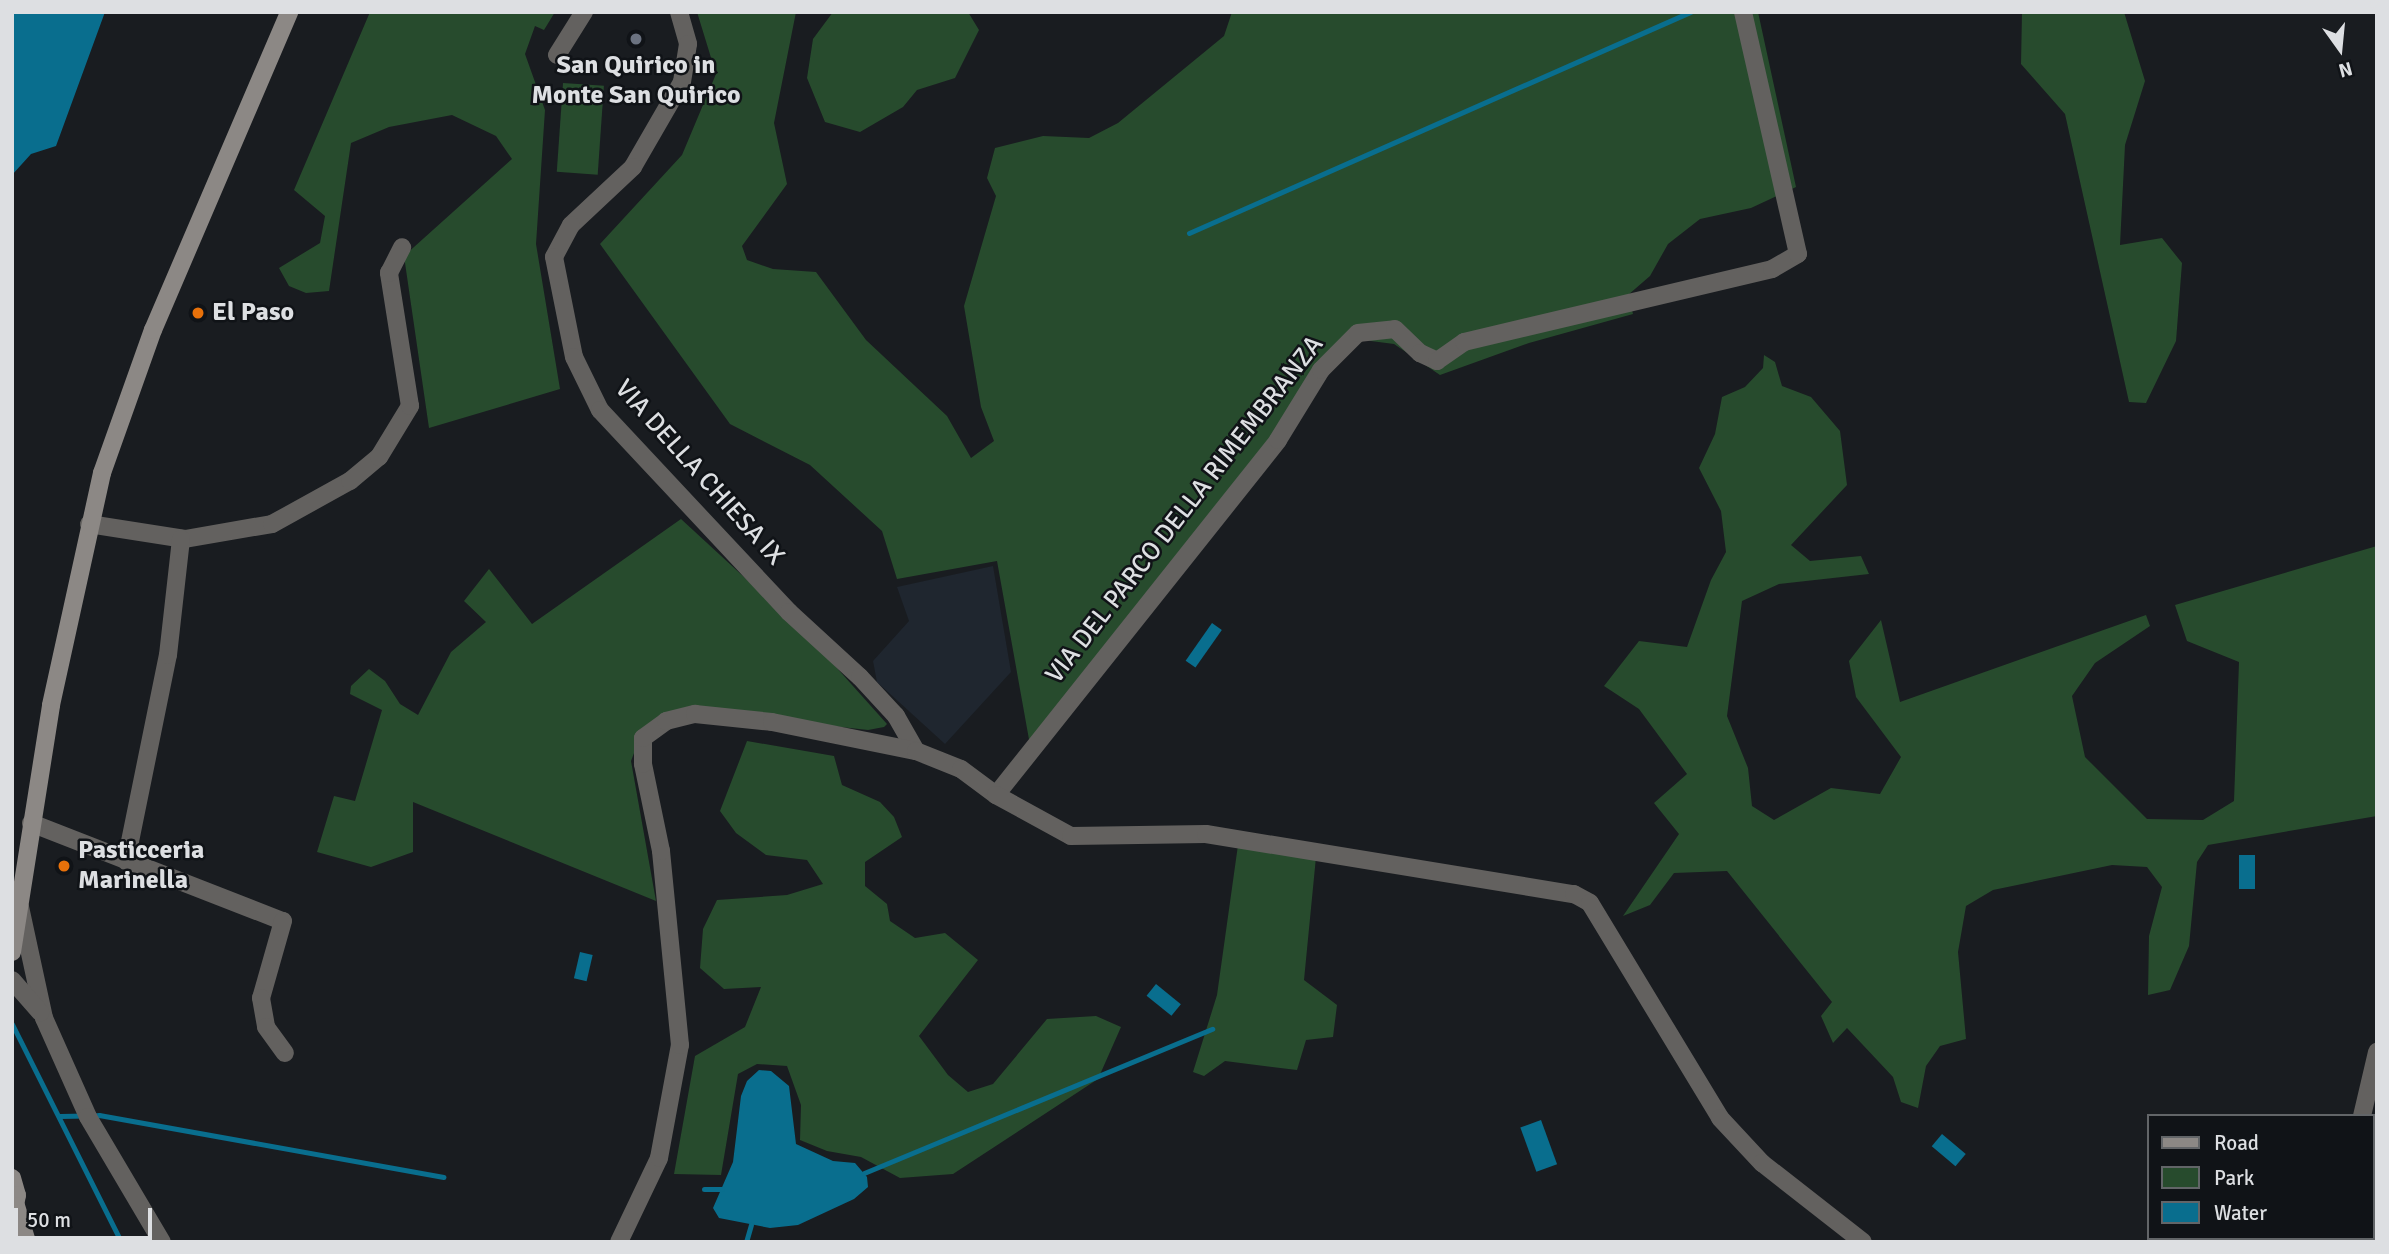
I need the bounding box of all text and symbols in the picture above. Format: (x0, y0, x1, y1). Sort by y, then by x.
north arrow (2305, 14, 2375, 84)
marker: San Quirico in Monte San Quirico (628, 31, 644, 47)
place label: San Quirico in Monte San Quirico (531, 50, 741, 112)
text: N (2336, 56, 2355, 83)
place label: El Paso (212, 297, 294, 329)
marker: El Paso (190, 305, 206, 321)
street label: VIA DEL PARCO DELLA RIMEMBRANZA (1040, 330, 1330, 690)
street label: VIA DELLA CHIESA IX (608, 374, 790, 572)
place label: Pasticceria Marinella (78, 835, 204, 896)
marker: Pasticceria Marinella (56, 858, 72, 874)
legend (2148, 1114, 2375, 1240)
text: Road (2214, 1130, 2259, 1156)
text: Park (2214, 1165, 2254, 1191)
scale bar (18, 1194, 156, 1238)
text: Water (2214, 1200, 2267, 1226)
text: 50 m (27, 1207, 71, 1233)

